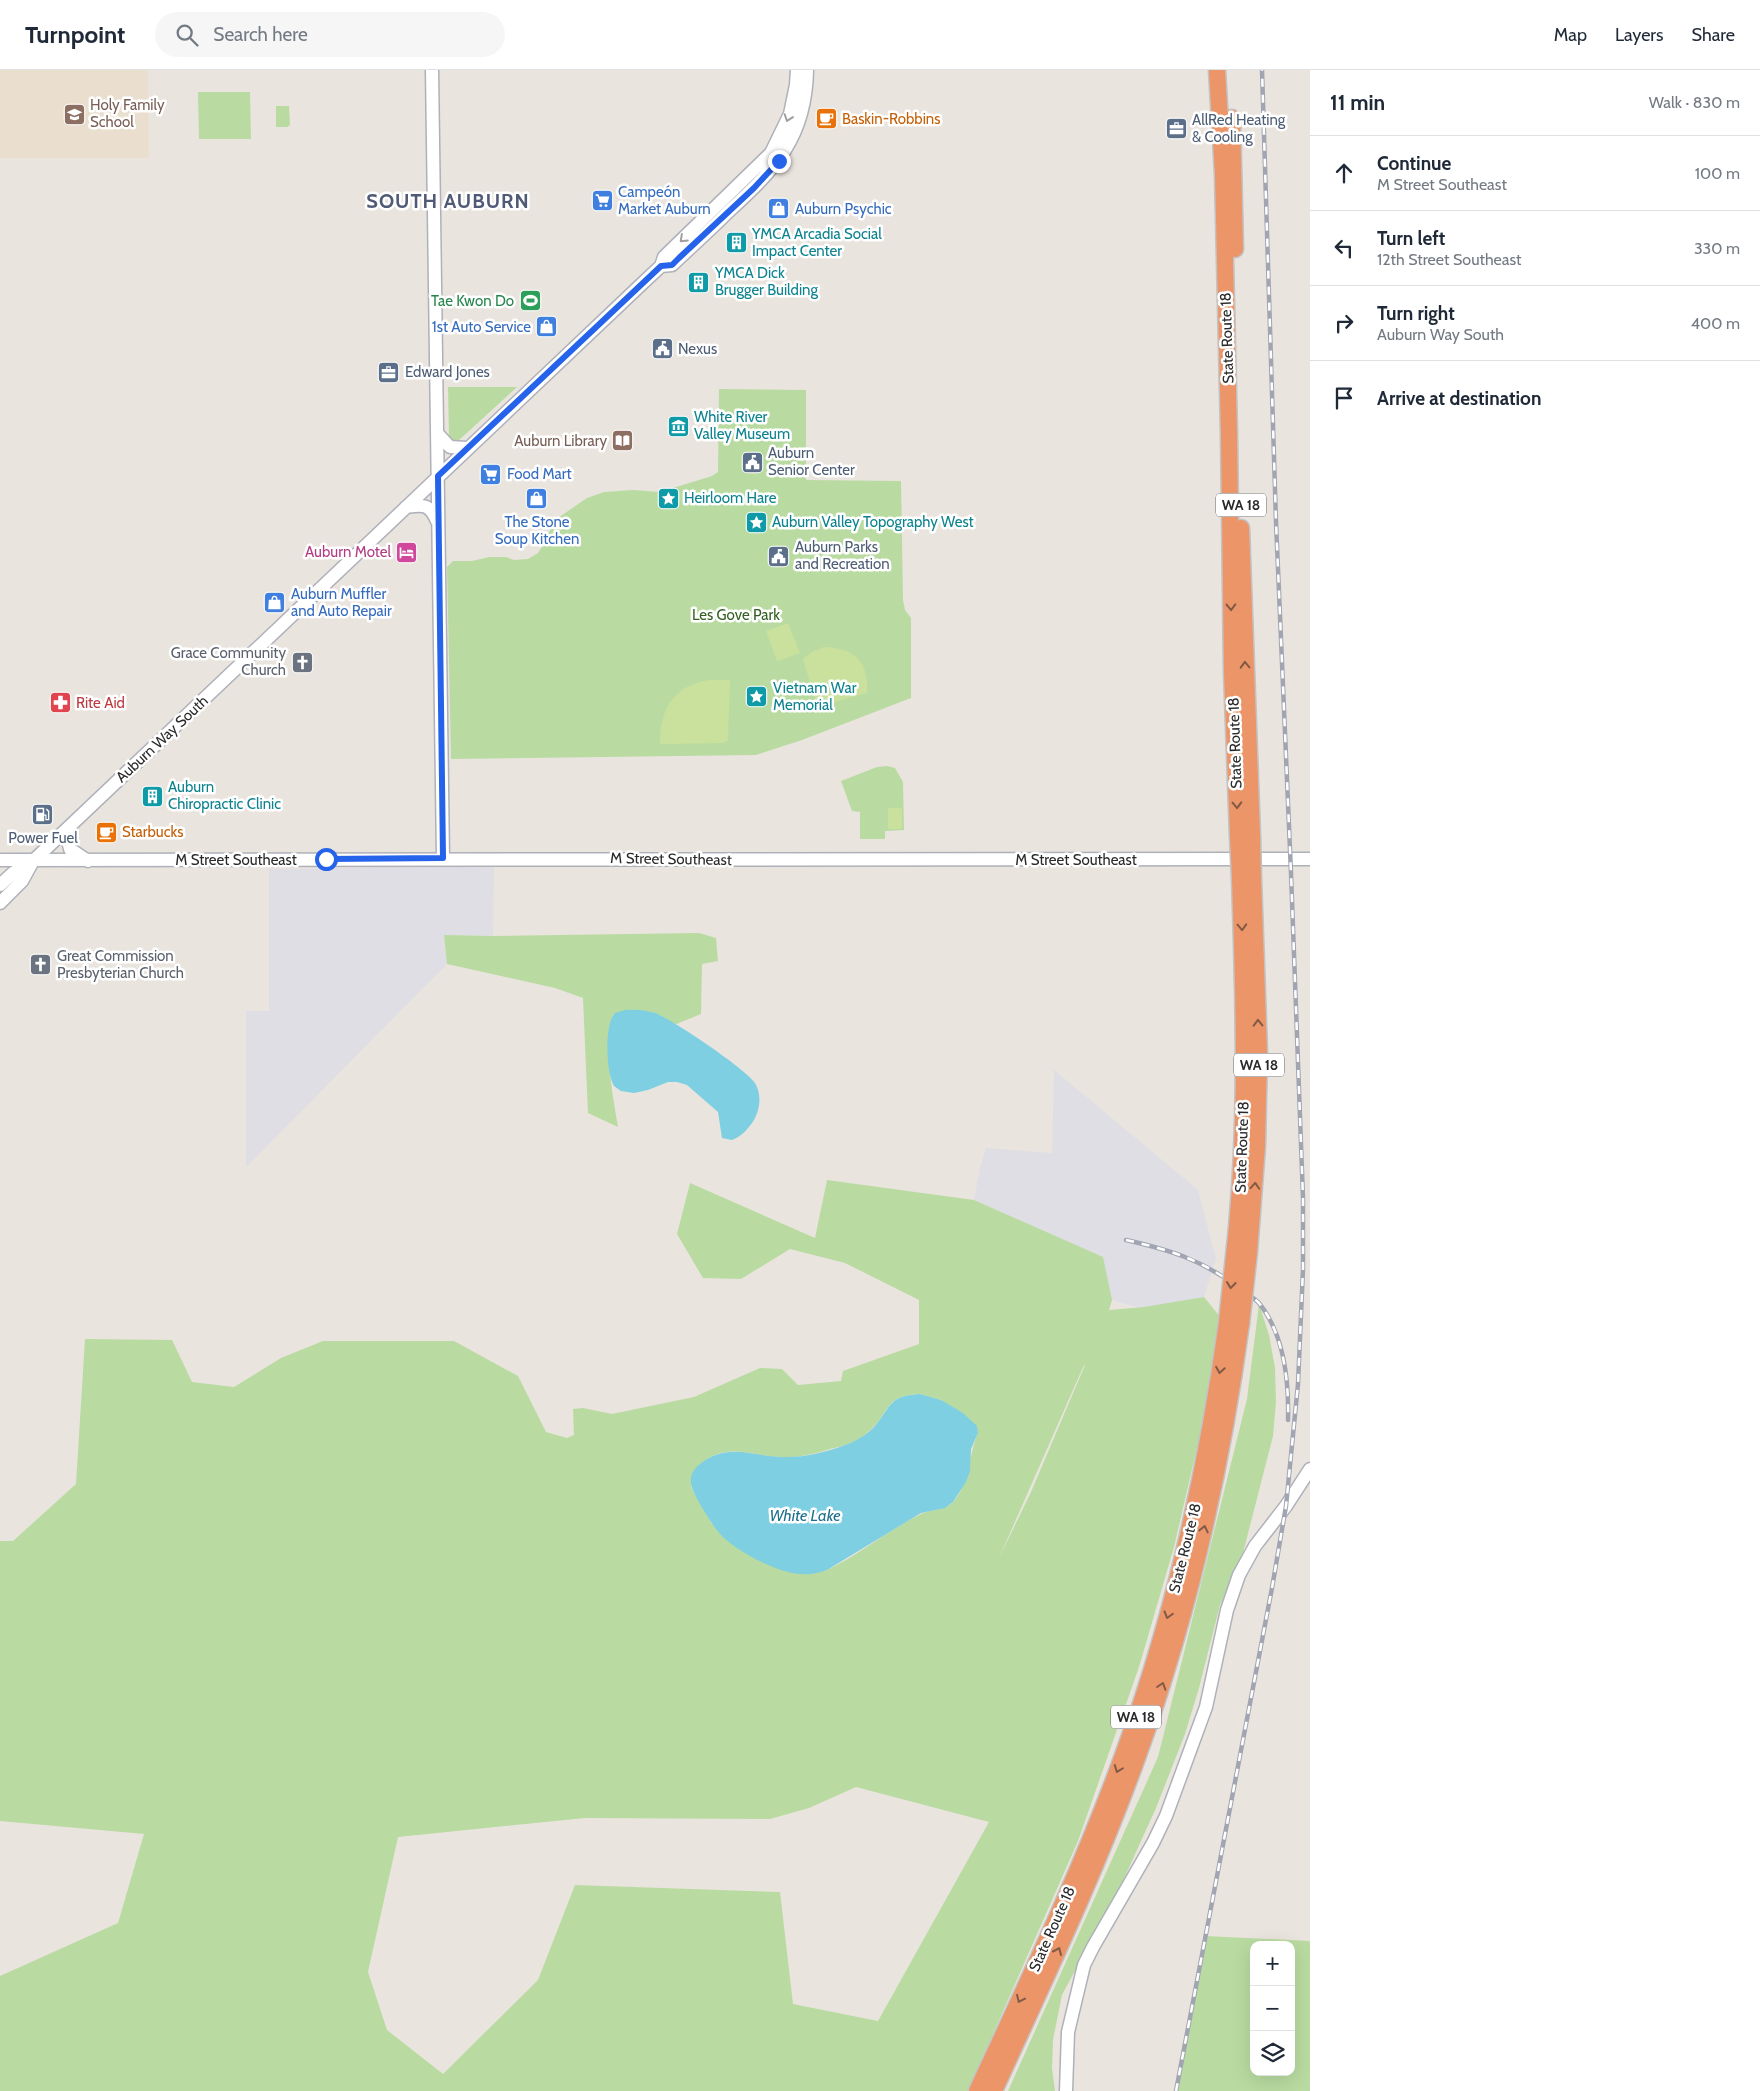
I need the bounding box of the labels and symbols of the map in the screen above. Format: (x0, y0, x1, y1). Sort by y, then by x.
place label: Holy Family School (90, 96, 165, 131)
school or university icon: Holy Family School (62, 102, 86, 126)
cafe icon: Baskin-Robbins (814, 107, 838, 131)
place label: Baskin-Robbins (842, 110, 940, 128)
place label: AllRed Heating & Cooling (1192, 111, 1286, 146)
one-way arrow (784, 113, 794, 121)
office icon: AllRed Heating & Cooling (1164, 117, 1188, 141)
route end (768, 150, 791, 173)
place label: Campeón Market Auburn (618, 183, 711, 218)
district label: SOUTH AUBURN (366, 189, 530, 213)
supermarket icon: Campeón Market Auburn (590, 189, 614, 213)
shop icon: Auburn Psychic (767, 197, 791, 221)
place label: Auburn Psychic (795, 200, 892, 218)
place label: YMCA Arcadia Social Impact Center (751, 225, 882, 260)
building icon: YMCA Arcadia Social Impact Center (724, 231, 748, 255)
one-way arrow (680, 233, 689, 242)
place label: YMCA Dick Brugger Building (714, 264, 818, 299)
building icon: YMCA Dick Brugger Building (687, 270, 711, 294)
sports icon: Tae Kwon Do (518, 289, 542, 313)
place label: Tae Kwon Do (431, 292, 514, 310)
street label: State Route 18 (1216, 292, 1238, 384)
shop icon: 1st Auto Service (535, 315, 559, 339)
place label: 1st Auto Service (432, 318, 531, 336)
public building icon: Nexus (650, 337, 674, 361)
place label: Nexus (678, 340, 717, 358)
office icon: Edward Jones (377, 360, 401, 384)
place label: Edward Jones (405, 363, 490, 381)
place label: White River Valley Museum (694, 408, 790, 443)
museum icon: White River Valley Museum (666, 414, 690, 438)
library icon: Auburn Library (611, 429, 635, 453)
place label: Auburn Library (514, 432, 607, 450)
place label: Auburn Senior Center (768, 444, 855, 479)
public building icon: Auburn Senior Center (740, 450, 764, 474)
supermarket icon: Food Mart (479, 462, 503, 486)
place label: Food Mart (507, 465, 571, 483)
place icon: Heirloom Hare (656, 486, 680, 510)
shop icon: The Stone Soup Kitchen (525, 487, 549, 511)
place label: Heirloom Hare (684, 489, 777, 507)
road number: WA 18 (1216, 494, 1266, 516)
place icon: Auburn Valley Topography West (744, 510, 768, 534)
place label: The Stone Soup Kitchen (495, 513, 579, 548)
place label: Auburn Valley Topography West (772, 513, 974, 531)
place label: Auburn Parks and Recreation (795, 538, 890, 573)
hotel icon: Auburn Motel (395, 540, 419, 564)
place label: Auburn Motel (305, 543, 391, 561)
public building icon: Auburn Parks and Recreation (767, 544, 791, 568)
place label: Auburn Muffler and Auto Repair (291, 585, 392, 620)
shop icon: Auburn Muffler and Auto Repair (263, 591, 287, 615)
one-way arrow (1226, 604, 1236, 612)
park label: Les Gove Park (692, 606, 780, 624)
place label: Grace Community Church (171, 644, 286, 679)
church icon: Grace Community Church (290, 650, 314, 674)
one-way arrow (1240, 660, 1251, 668)
place label: Vietnam War Memorial (773, 679, 857, 714)
place icon: Vietnam War Memorial (745, 685, 769, 709)
pharmacy icon: Rite Aid (48, 691, 72, 715)
street label: Auburn Way South (112, 692, 212, 786)
place label: Rite Aid (76, 694, 125, 712)
street label: State Route 18 (1224, 697, 1246, 789)
place label: Auburn Chiropractic Clinic (168, 778, 281, 813)
building icon: Auburn Chiropractic Clinic (140, 784, 164, 808)
one-way arrow (1232, 802, 1242, 809)
fuel station icon: Power Fuel (31, 803, 55, 827)
cafe icon: Starbucks (94, 820, 118, 844)
place label: Starbucks (122, 823, 183, 841)
place label: Power Fuel (8, 829, 78, 847)
route start (315, 848, 338, 871)
street label: M Street Southeast (610, 849, 732, 869)
street label: M Street Southeast (175, 851, 297, 869)
street label: M Street Southeast (1015, 851, 1137, 869)
one-way arrow (1236, 923, 1247, 931)
place label: Great Commission Presbyterian Church (57, 947, 184, 982)
church icon: Great Commission Presbyterian Church (29, 953, 53, 977)
one-way arrow (1253, 1019, 1263, 1026)
road number: WA 18 (1234, 1054, 1284, 1076)
street label: State Route 18 (1231, 1101, 1253, 1193)
one-way arrow (1249, 1181, 1260, 1189)
one-way arrow (1226, 1281, 1237, 1289)
one-way arrow (1216, 1366, 1226, 1375)
street label: State Route 18 (1165, 1501, 1205, 1595)
water label: White Lake (769, 1506, 841, 1525)
one-way arrow (1198, 1525, 1209, 1534)
one-way arrow (1163, 1610, 1173, 1618)
one-way arrow (1156, 1682, 1166, 1691)
road number: WA 18 (1111, 1705, 1161, 1728)
one-way arrow (1114, 1764, 1124, 1773)
street label: State Route 18 (1025, 1884, 1079, 1974)
one-way arrow (1051, 1947, 1062, 1956)
one-way arrow (1016, 1994, 1026, 2003)

